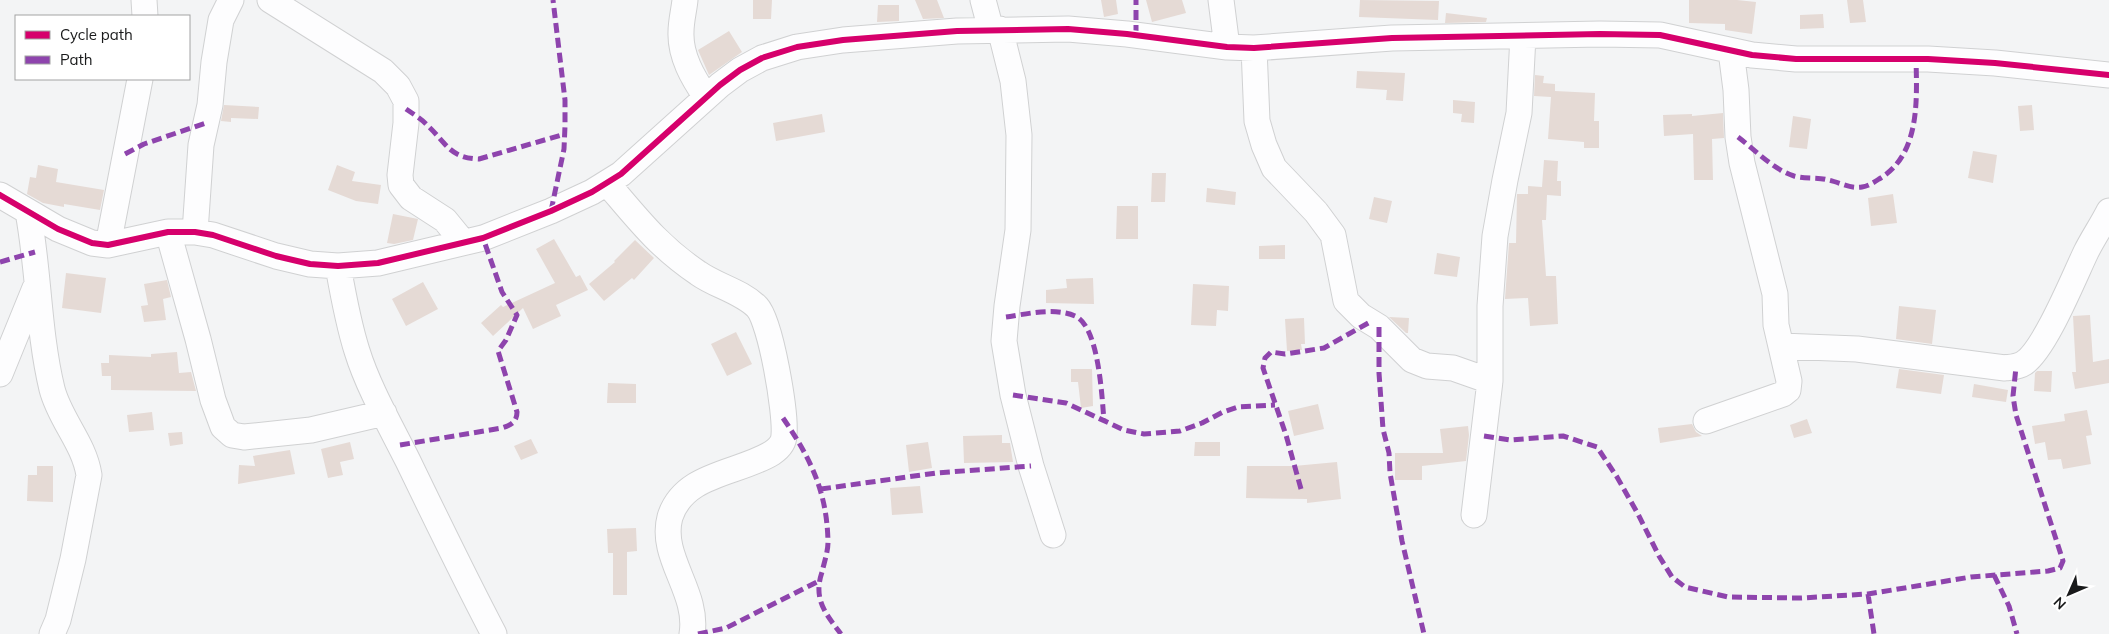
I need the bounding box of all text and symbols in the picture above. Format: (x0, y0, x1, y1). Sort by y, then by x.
legend (15, 15, 190, 80)
text: Cycle path (60, 25, 133, 44)
text: Path (60, 50, 92, 69)
north arrow (2044, 569, 2094, 619)
text: N (2050, 593, 2070, 613)

